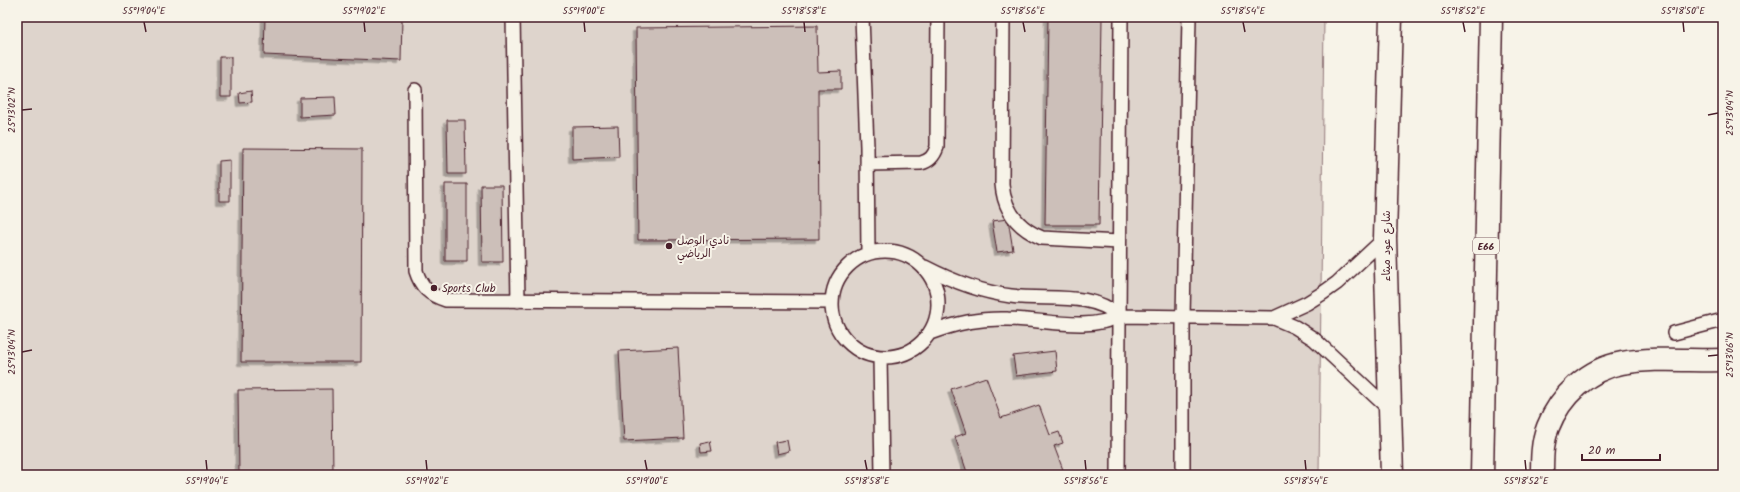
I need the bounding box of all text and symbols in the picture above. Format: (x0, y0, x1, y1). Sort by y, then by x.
text: 55°19'04"E (122, 3, 167, 19)
text: 55°19'02"E (342, 3, 387, 19)
text: 55°19'00"E (563, 3, 607, 19)
text: 55°18'58"E (781, 3, 828, 19)
text: 55°18'56"E (1001, 3, 1047, 19)
text: 55°18'54"E (1221, 3, 1267, 19)
text: 55°18'52"E (1440, 3, 1487, 19)
text: 55°18'50"E (1661, 3, 1706, 19)
text: 25°13'02"N (4, 87, 20, 133)
text: 25°13'04"N (1722, 90, 1738, 136)
street label: شارع عود ميثاء (1378, 211, 1396, 281)
place label: نادي الوصل الرياضي (677, 232, 729, 264)
road number: E66 (1473, 238, 1499, 254)
marker: نادي الوصل الرياضي (664, 241, 674, 251)
place label: Sports Club (442, 280, 496, 298)
marker: Sports Club (429, 283, 439, 293)
text: 25°13'04"N (4, 329, 20, 375)
text: 25°13'06"N (1722, 332, 1738, 378)
scale bar (1582, 436, 1660, 462)
text: 20 m (1588, 441, 1616, 460)
text: 55°19'04"E (185, 473, 230, 489)
text: 55°19'02"E (405, 473, 450, 489)
text: 55°19'00"E (626, 473, 670, 489)
text: 55°18'58"E (844, 473, 891, 489)
text: 55°18'56"E (1064, 473, 1110, 489)
text: 55°18'54"E (1284, 473, 1330, 489)
text: 55°18'52"E (1503, 473, 1550, 489)

